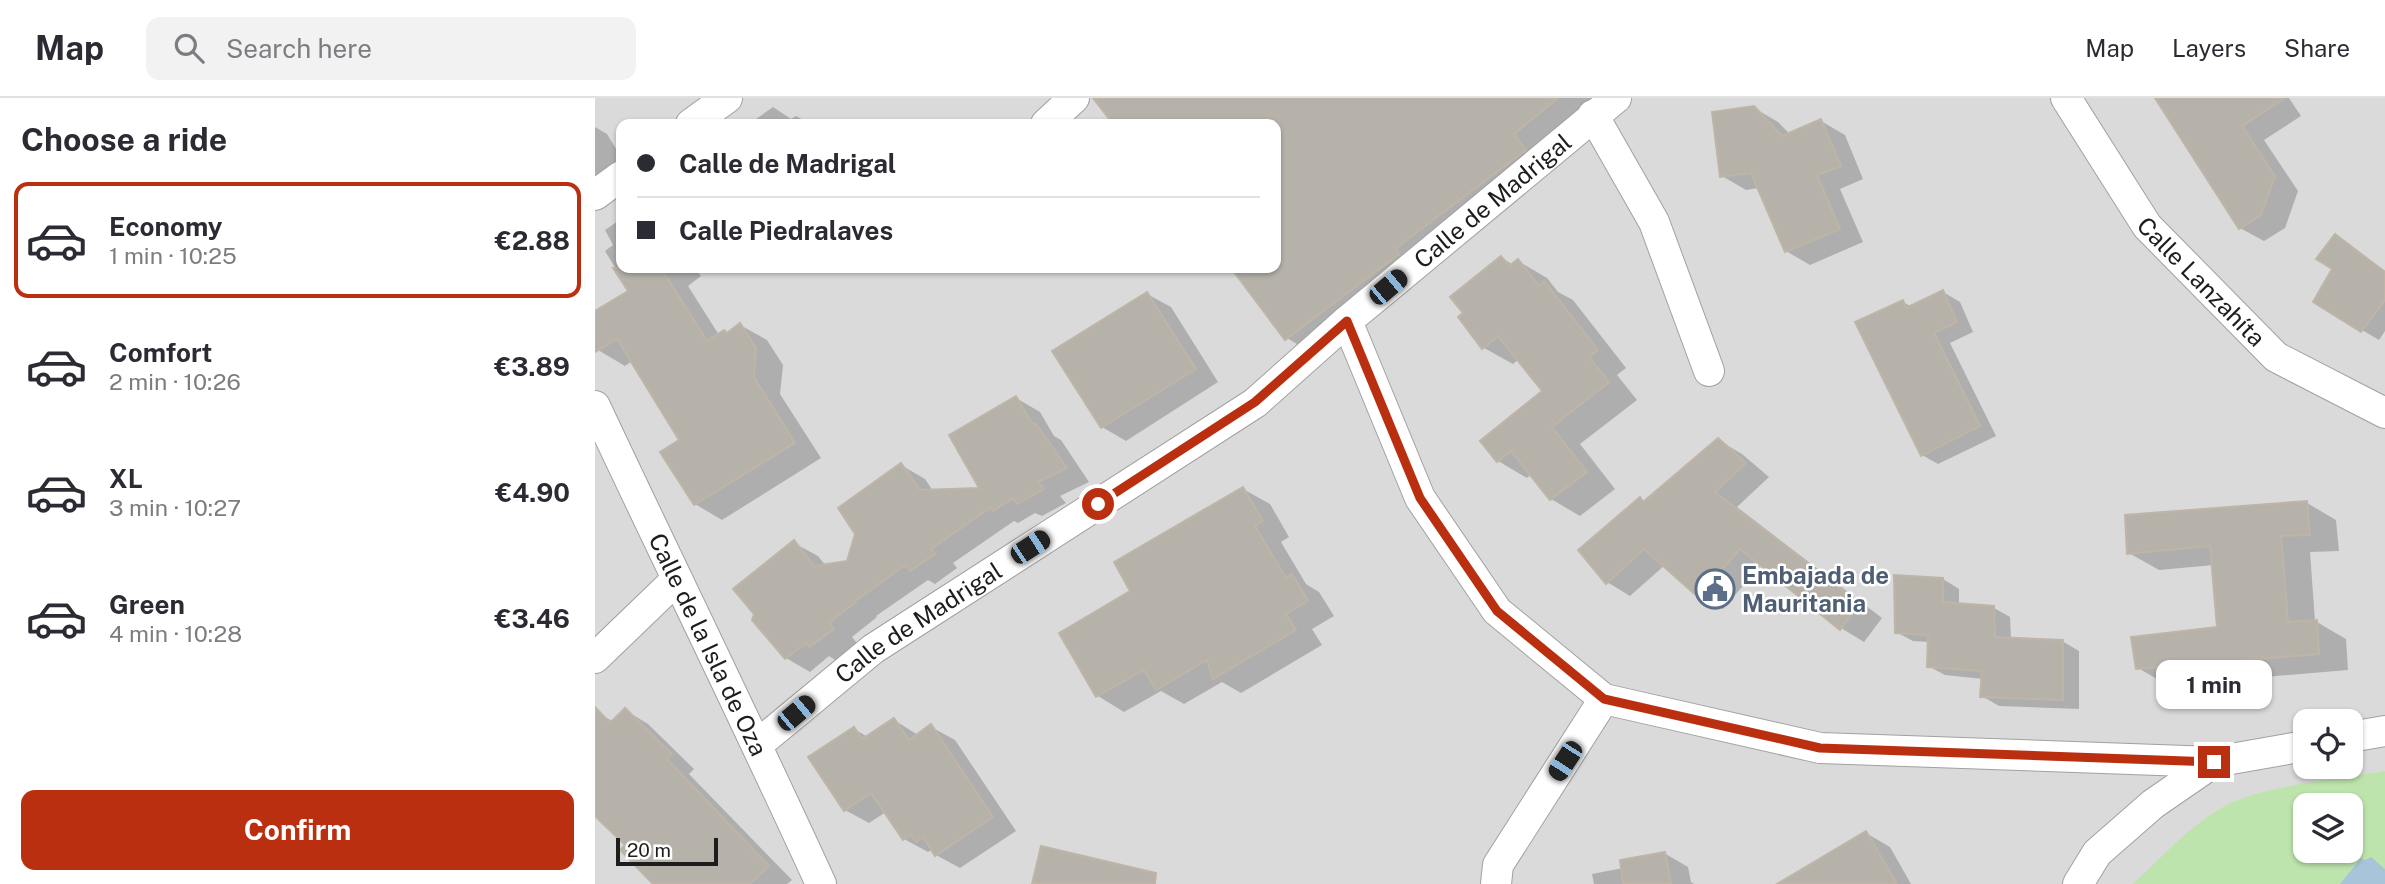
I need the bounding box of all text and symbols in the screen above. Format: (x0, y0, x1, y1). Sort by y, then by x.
search box (146, 17, 636, 80)
text: Map (35, 29, 104, 67)
icon: search (170, 29, 208, 67)
text: Search here (226, 33, 372, 64)
text: Map (2085, 34, 2134, 62)
text: Layers (2172, 34, 2246, 62)
text: Share (2284, 34, 2350, 62)
text: Choose a ride (21, 121, 227, 158)
street label: Calle de Madrigal (1408, 127, 1576, 274)
text: Calle de Madrigal (679, 148, 896, 179)
icon: car (25, 209, 88, 272)
text: Economy (109, 211, 222, 242)
street label: Calle Lanzahíta (2132, 211, 2271, 352)
text: Calle Piedralaves (679, 215, 893, 246)
text: €2.88 (495, 225, 570, 256)
text: 1 min · 10:25 (109, 242, 237, 269)
car (1366, 265, 1411, 309)
icon: car (25, 335, 88, 398)
text: Comfort (109, 337, 212, 368)
text: €3.89 (494, 351, 570, 382)
text: 2 min · 10:26 (109, 368, 241, 395)
icon: car (25, 461, 88, 524)
text: XL (109, 463, 143, 494)
text: €4.90 (495, 477, 570, 508)
route start (1082, 488, 1114, 520)
text: 3 min · 10:27 (109, 494, 241, 521)
car (1007, 527, 1054, 567)
street label: Calle de la Isla de Oza (643, 529, 773, 760)
street label: Calle de Madrigal (829, 556, 1007, 689)
place label: Embajada de Mauritania (1742, 561, 1889, 617)
public building icon: Embajada de Mauritania (1694, 568, 1736, 610)
icon: car (25, 587, 88, 650)
text: Green (109, 589, 185, 620)
text: €3.46 (495, 603, 570, 634)
text: 4 min · 10:28 (109, 620, 242, 647)
callout: 1 min (2156, 660, 2272, 710)
text: 1 min (2186, 671, 2242, 698)
car (774, 691, 819, 735)
map controls (2293, 709, 2363, 863)
button: locate (2293, 709, 2363, 779)
car (1545, 738, 1586, 784)
route end (2198, 746, 2230, 778)
button: Confirm (21, 790, 574, 870)
button: layers (2293, 793, 2363, 863)
scale bar (616, 835, 717, 867)
text: 20 m (627, 839, 671, 861)

